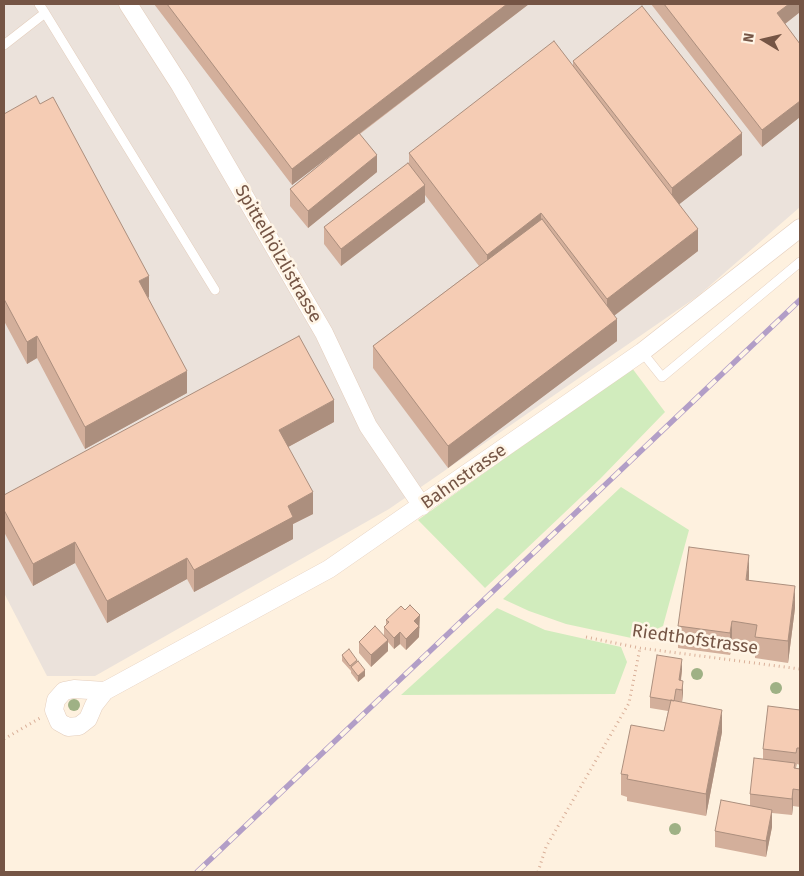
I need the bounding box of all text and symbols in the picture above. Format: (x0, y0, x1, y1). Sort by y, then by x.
north arrow (739, 15, 789, 65)
text: N (740, 32, 758, 44)
street label: Spittelhölzlistrasse (230, 181, 326, 327)
street label: Bahnstrasse (417, 440, 511, 514)
street label: Riedthofstrasse (630, 620, 760, 660)

